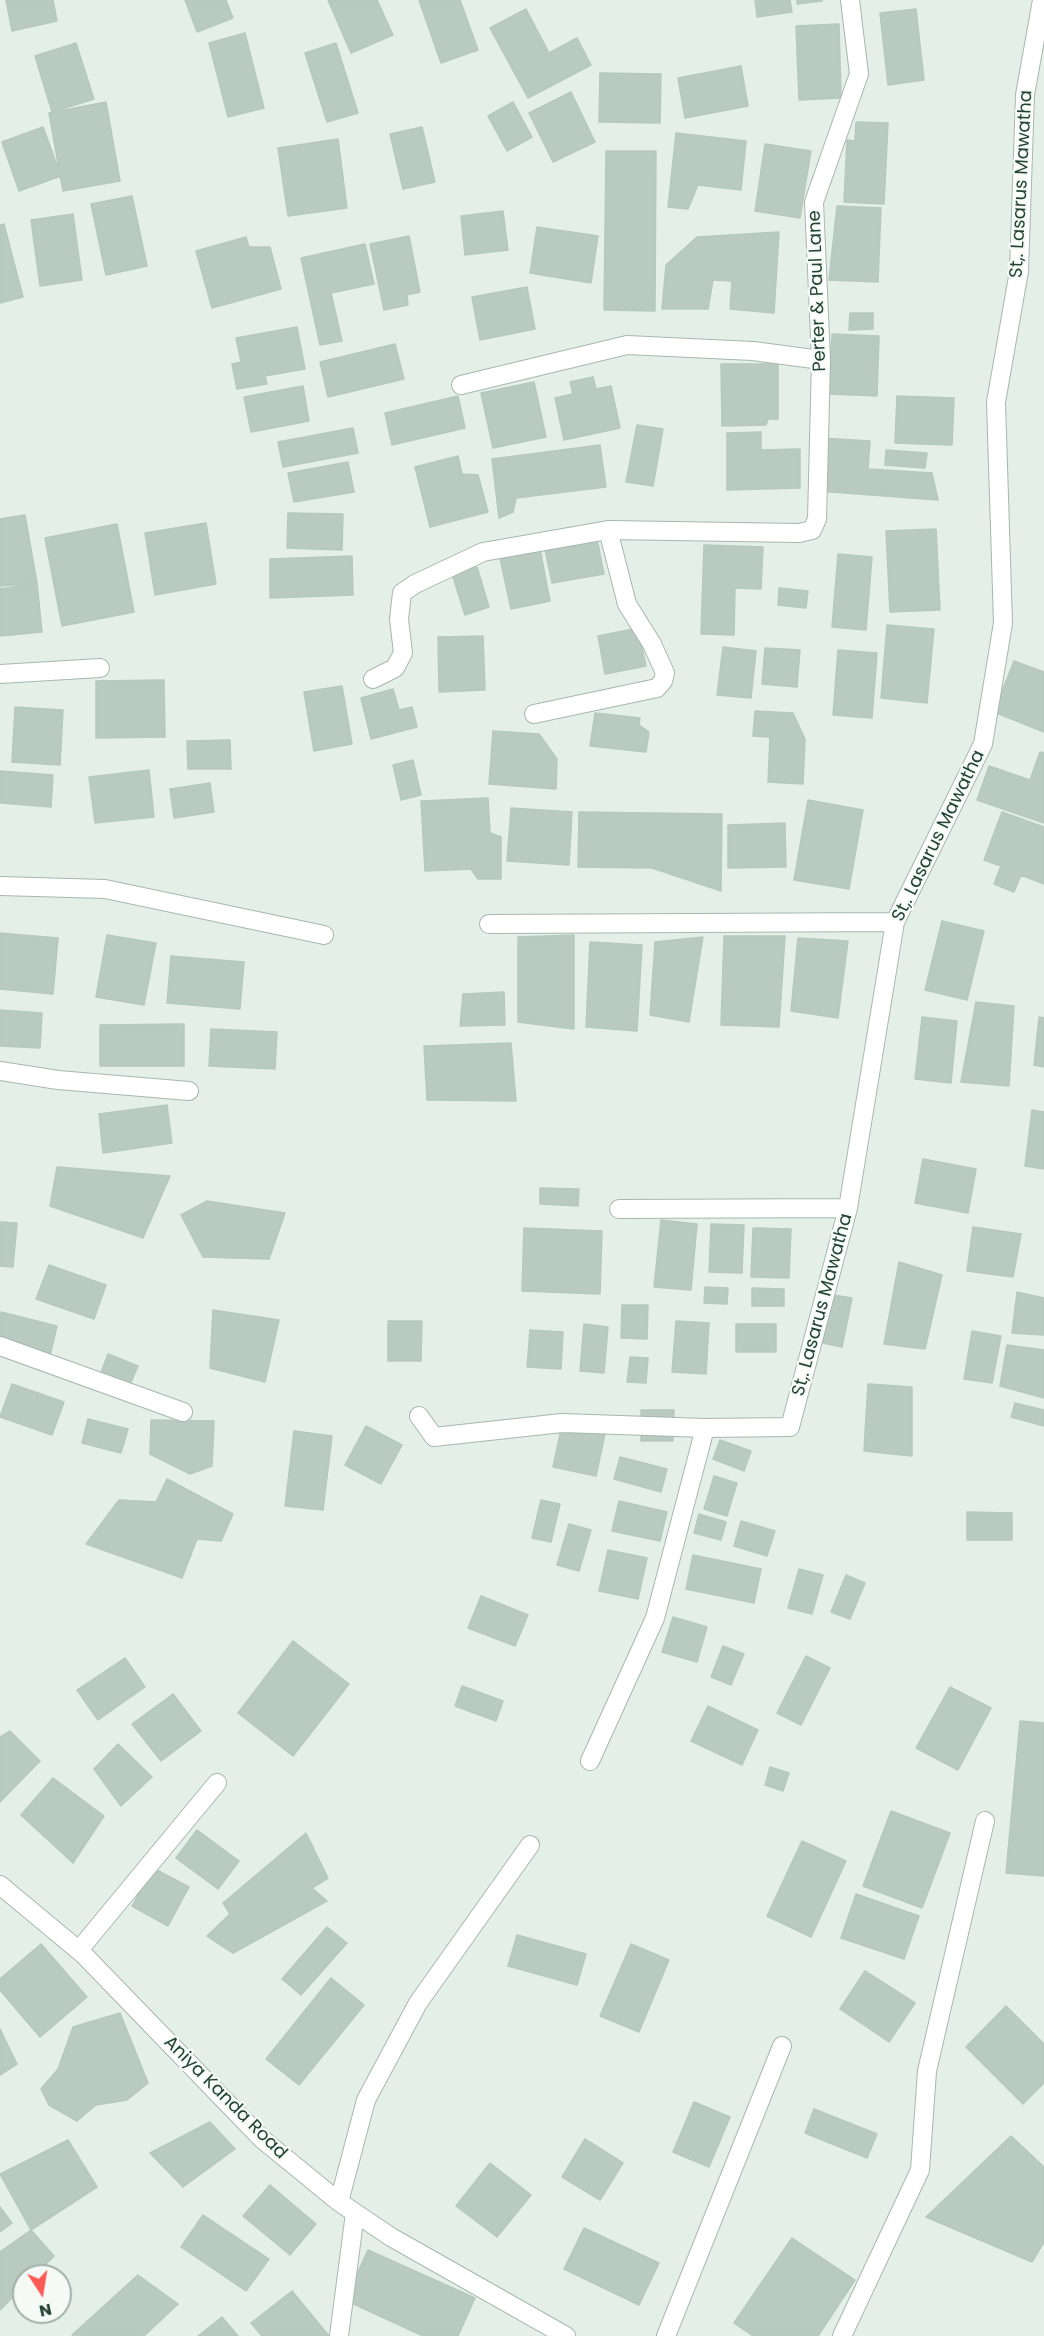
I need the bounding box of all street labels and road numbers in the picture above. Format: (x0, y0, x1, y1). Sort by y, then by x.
street label: St,. Lasarus Mawatha (1006, 90, 1038, 278)
street label: Perter & Paul Lane (804, 210, 832, 372)
street label: St,. Lasarus Mawatha (888, 747, 990, 925)
street label: St,. Lasarus Mawatha (788, 1211, 858, 1399)
street label: Aniya Kanda Road (159, 2032, 291, 2164)

